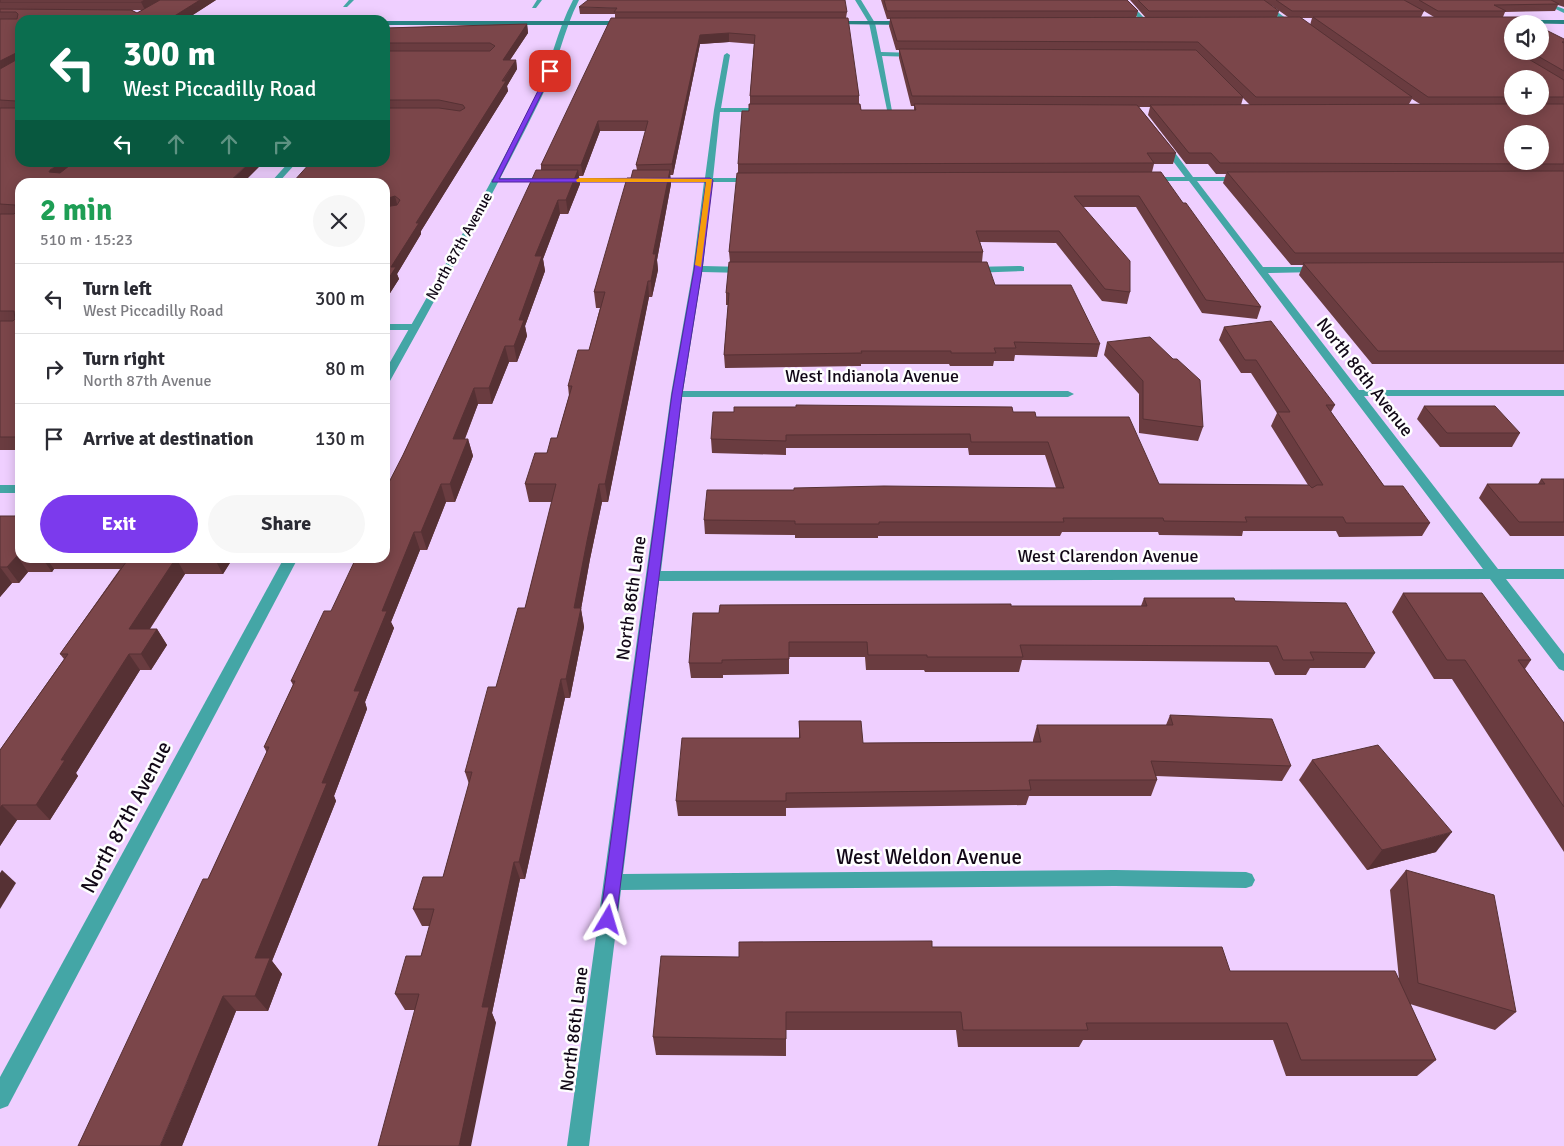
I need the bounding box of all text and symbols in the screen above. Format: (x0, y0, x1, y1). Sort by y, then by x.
map controls (1504, 15, 1549, 170)
button: sound (1504, 15, 1549, 60)
text: 300 m (123, 32, 216, 75)
icon: left (40, 35, 105, 100)
pin (529, 50, 571, 92)
icon: arrive (536, 57, 564, 85)
button: + (1504, 70, 1549, 115)
text: West Piccadilly Road (123, 75, 316, 102)
button: − (1504, 125, 1549, 170)
icon: left (109, 130, 137, 158)
icon: ahead (162, 130, 190, 158)
icon: ahead (215, 130, 243, 158)
icon: right (268, 130, 296, 158)
street label: North 87th Avenue (422, 189, 496, 303)
text: 2 min (40, 192, 112, 229)
button: close (313, 195, 365, 247)
text: 510 m · 15:23 (40, 230, 133, 250)
text: Turn left (83, 277, 152, 301)
icon: left (40, 285, 68, 313)
text: 300 m (315, 287, 365, 311)
text: West Piccadilly Road (83, 301, 224, 321)
street label: North 86th Avenue (1312, 313, 1418, 441)
text: Turn right (83, 347, 165, 371)
icon: right (40, 355, 68, 383)
text: 80 m (325, 357, 365, 381)
street label: West Indianola Avenue (785, 365, 959, 387)
text: North 87th Avenue (83, 371, 211, 391)
icon: arrive (40, 425, 68, 453)
text: Arrive at destination (83, 427, 254, 451)
text: 130 m (315, 427, 365, 451)
button: Exit (40, 495, 198, 553)
button: Share (208, 495, 365, 553)
street label: North 86th Lane (611, 534, 651, 662)
street label: West Clarendon Avenue (1017, 545, 1199, 567)
street label: North 87th Avenue (75, 736, 177, 898)
street label: West Weldon Avenue (836, 844, 1022, 870)
position arrow (581, 893, 633, 945)
street label: North 86th Lane (555, 965, 593, 1093)

